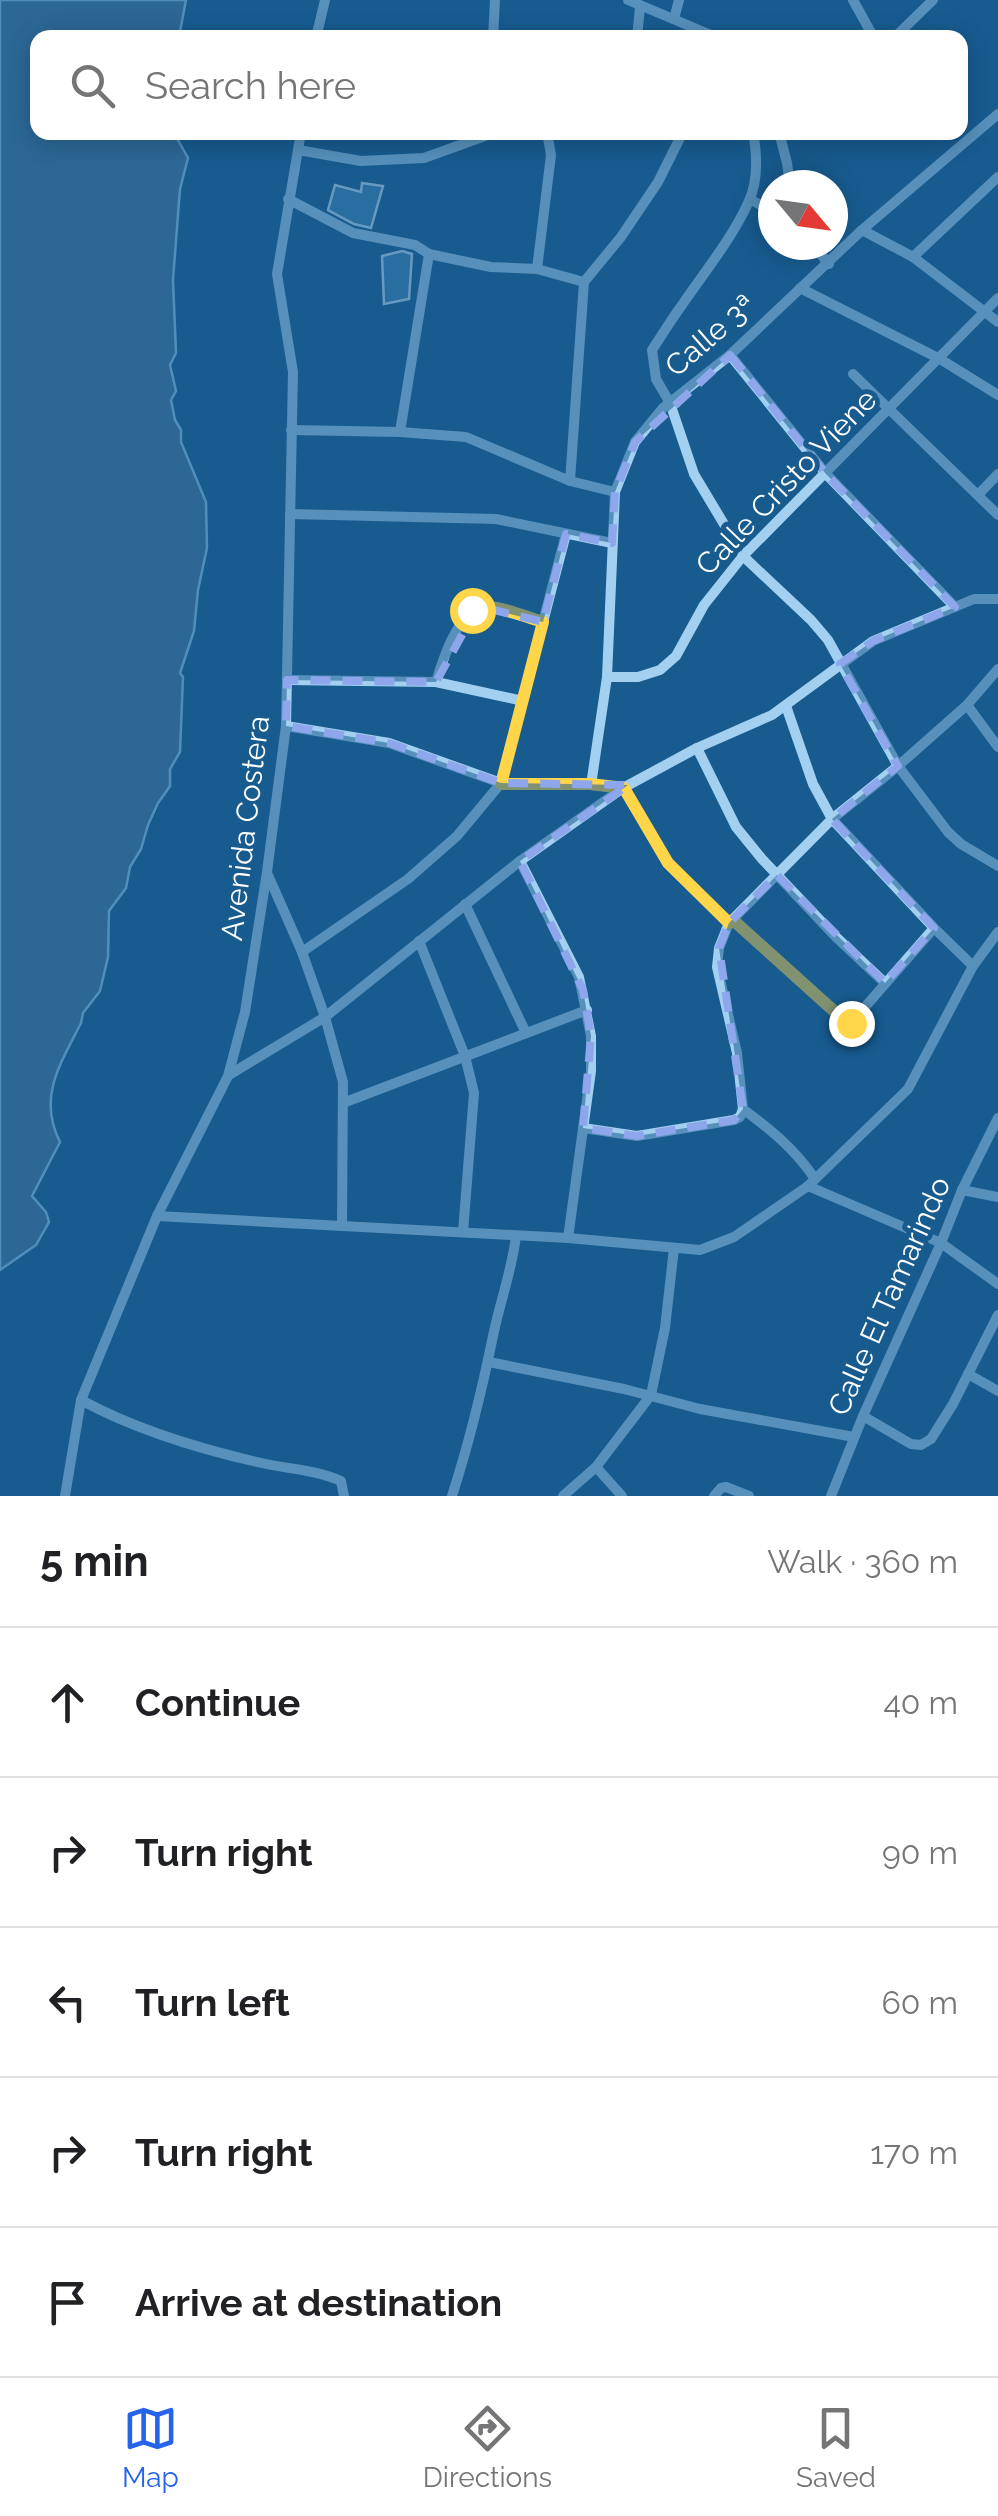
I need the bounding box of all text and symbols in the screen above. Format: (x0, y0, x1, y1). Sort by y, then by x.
search box (30, 30, 968, 140)
icon: search (65, 58, 120, 113)
text: Search here (145, 63, 356, 108)
north arrow (758, 170, 848, 260)
street label: Calle 3ª (658, 287, 762, 383)
street label: Calle Cristo Viene (688, 382, 884, 582)
route start (450, 588, 496, 634)
street label: Avenida Costera (214, 714, 276, 942)
route end (829, 1001, 875, 1047)
street label: Calle El Tamarindo (821, 1171, 957, 1421)
text: 5 min (40, 1537, 149, 1586)
text: Walk · 360 m (767, 1543, 958, 1580)
icon: ahead (40, 1675, 95, 1730)
text: Continue (135, 1680, 300, 1725)
text: 40 m (883, 1684, 958, 1721)
icon: right (40, 1825, 95, 1880)
text: Turn right (135, 1830, 312, 1875)
text: 90 m (882, 1834, 958, 1871)
icon: left (40, 1975, 95, 2030)
text: Turn left (135, 1980, 290, 2025)
text: 60 m (882, 1984, 958, 2021)
icon: right (40, 2125, 95, 2180)
text: Turn right (135, 2130, 312, 2175)
text: 170 m (870, 2134, 958, 2171)
icon: arrive (40, 2275, 95, 2330)
text: Arrive at destination (135, 2280, 502, 2325)
tab: Map (122, 2401, 179, 2494)
tab: Directions (423, 2401, 552, 2494)
tab: Saved (796, 2401, 876, 2494)

